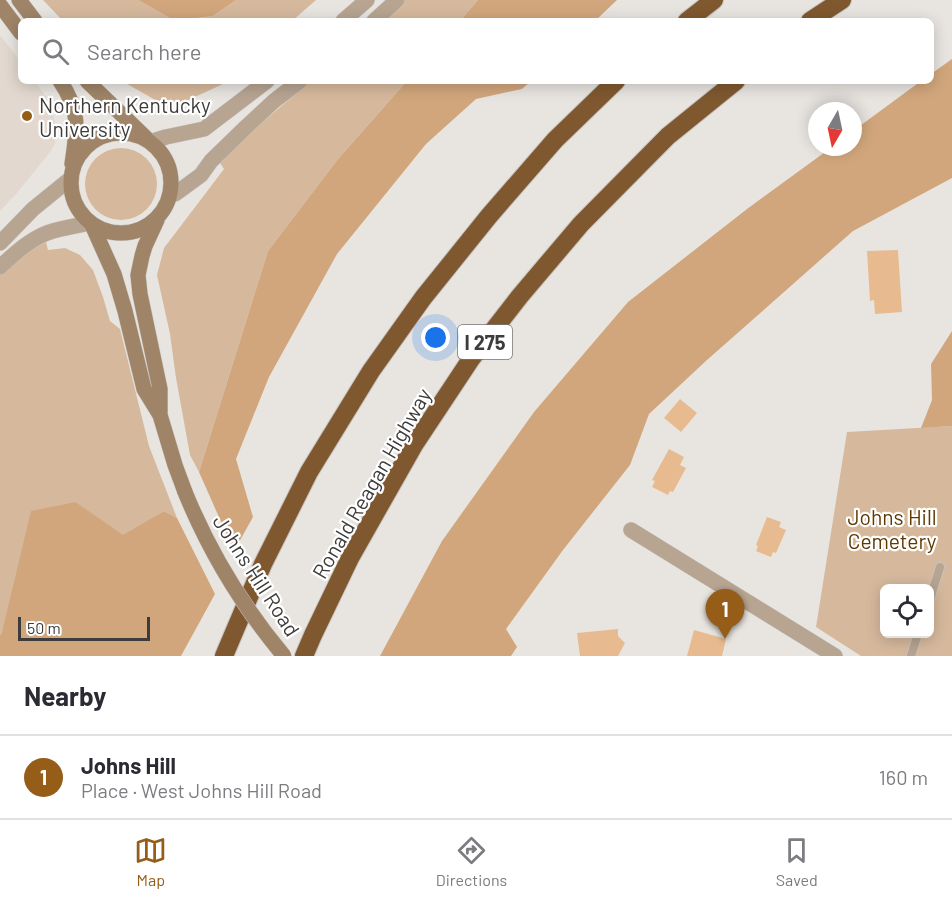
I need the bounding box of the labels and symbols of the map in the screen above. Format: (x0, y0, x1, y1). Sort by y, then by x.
place label: Northern Kentucky University (39, 92, 211, 141)
north arrow (808, 102, 862, 156)
marker: Northern Kentucky University (20, 109, 34, 123)
your location (421, 323, 450, 352)
road number: I 275 (458, 325, 512, 359)
street label: Ronald Reagan Highway (306, 383, 436, 583)
park label: Johns Hill Cemetery (847, 504, 937, 553)
street label: Johns Hill Road (208, 510, 306, 640)
pin: 1 (706, 590, 744, 639)
scale bar (18, 614, 150, 642)

